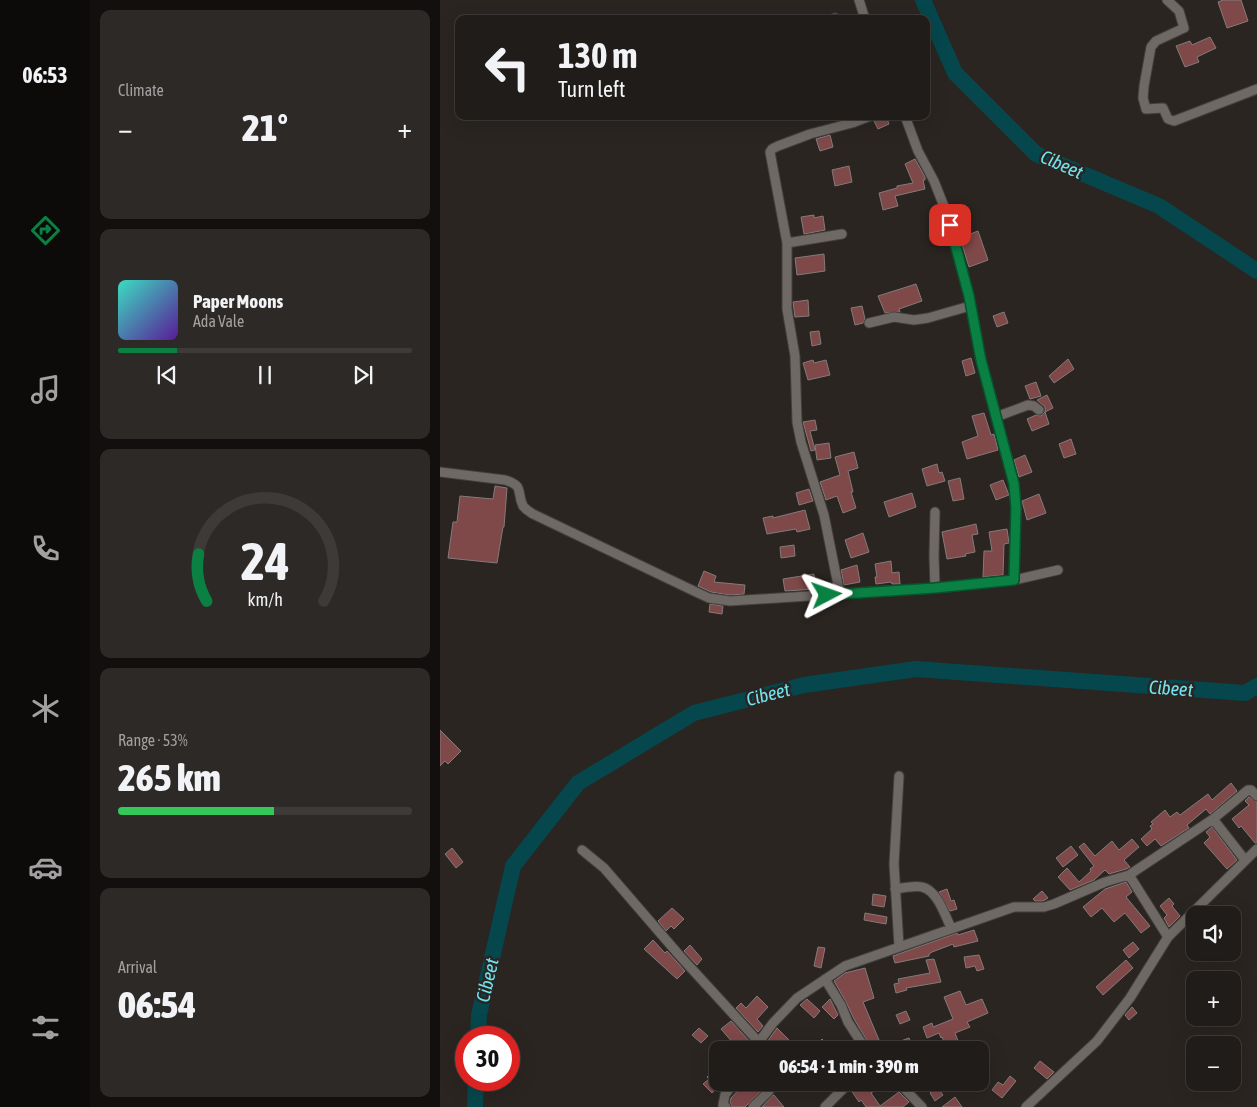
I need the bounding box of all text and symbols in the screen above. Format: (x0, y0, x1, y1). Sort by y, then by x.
icon: left (475, 35, 540, 100)
text: 130 m (558, 35, 637, 75)
text: 06:53 (22, 62, 68, 88)
text: Turn left (558, 76, 625, 102)
text: Climate (118, 81, 164, 99)
text: 21° (242, 106, 288, 149)
text: − (118, 112, 133, 144)
text: + (397, 112, 412, 144)
water label: Cibeet (1037, 145, 1087, 183)
pin (929, 204, 971, 246)
icon: arrive (936, 211, 964, 239)
icon: directions (28, 213, 63, 248)
text: Paper Moons (193, 290, 283, 312)
text: Ada Vale (193, 312, 244, 330)
icon: previous (153, 361, 181, 389)
icon: pause (251, 361, 279, 389)
icon: next (349, 361, 377, 389)
icon: music (28, 372, 63, 407)
icon: phone (28, 531, 63, 566)
text: 24 (241, 531, 289, 591)
position arrow (800, 568, 852, 620)
text: km/h (247, 589, 283, 610)
water label: Cibeet (1148, 675, 1194, 701)
water label: Cibeet (744, 678, 793, 710)
icon: climate (28, 691, 63, 726)
text: Range · 53% (118, 731, 188, 749)
text: 265 km (118, 756, 221, 799)
icon: car (28, 850, 63, 885)
map controls (1186, 906, 1241, 1091)
button: sound (1186, 906, 1241, 961)
water label: Cibeet (471, 955, 503, 1004)
text: Arrival (118, 958, 157, 976)
button: + (1186, 971, 1241, 1026)
text: 06:54 (118, 983, 196, 1026)
icon: filters (28, 1010, 63, 1045)
speed limit sign: 30 (455, 1026, 520, 1091)
button: − (1186, 1036, 1241, 1091)
text: 06:54 · 1 min · 390 m (779, 1055, 919, 1077)

